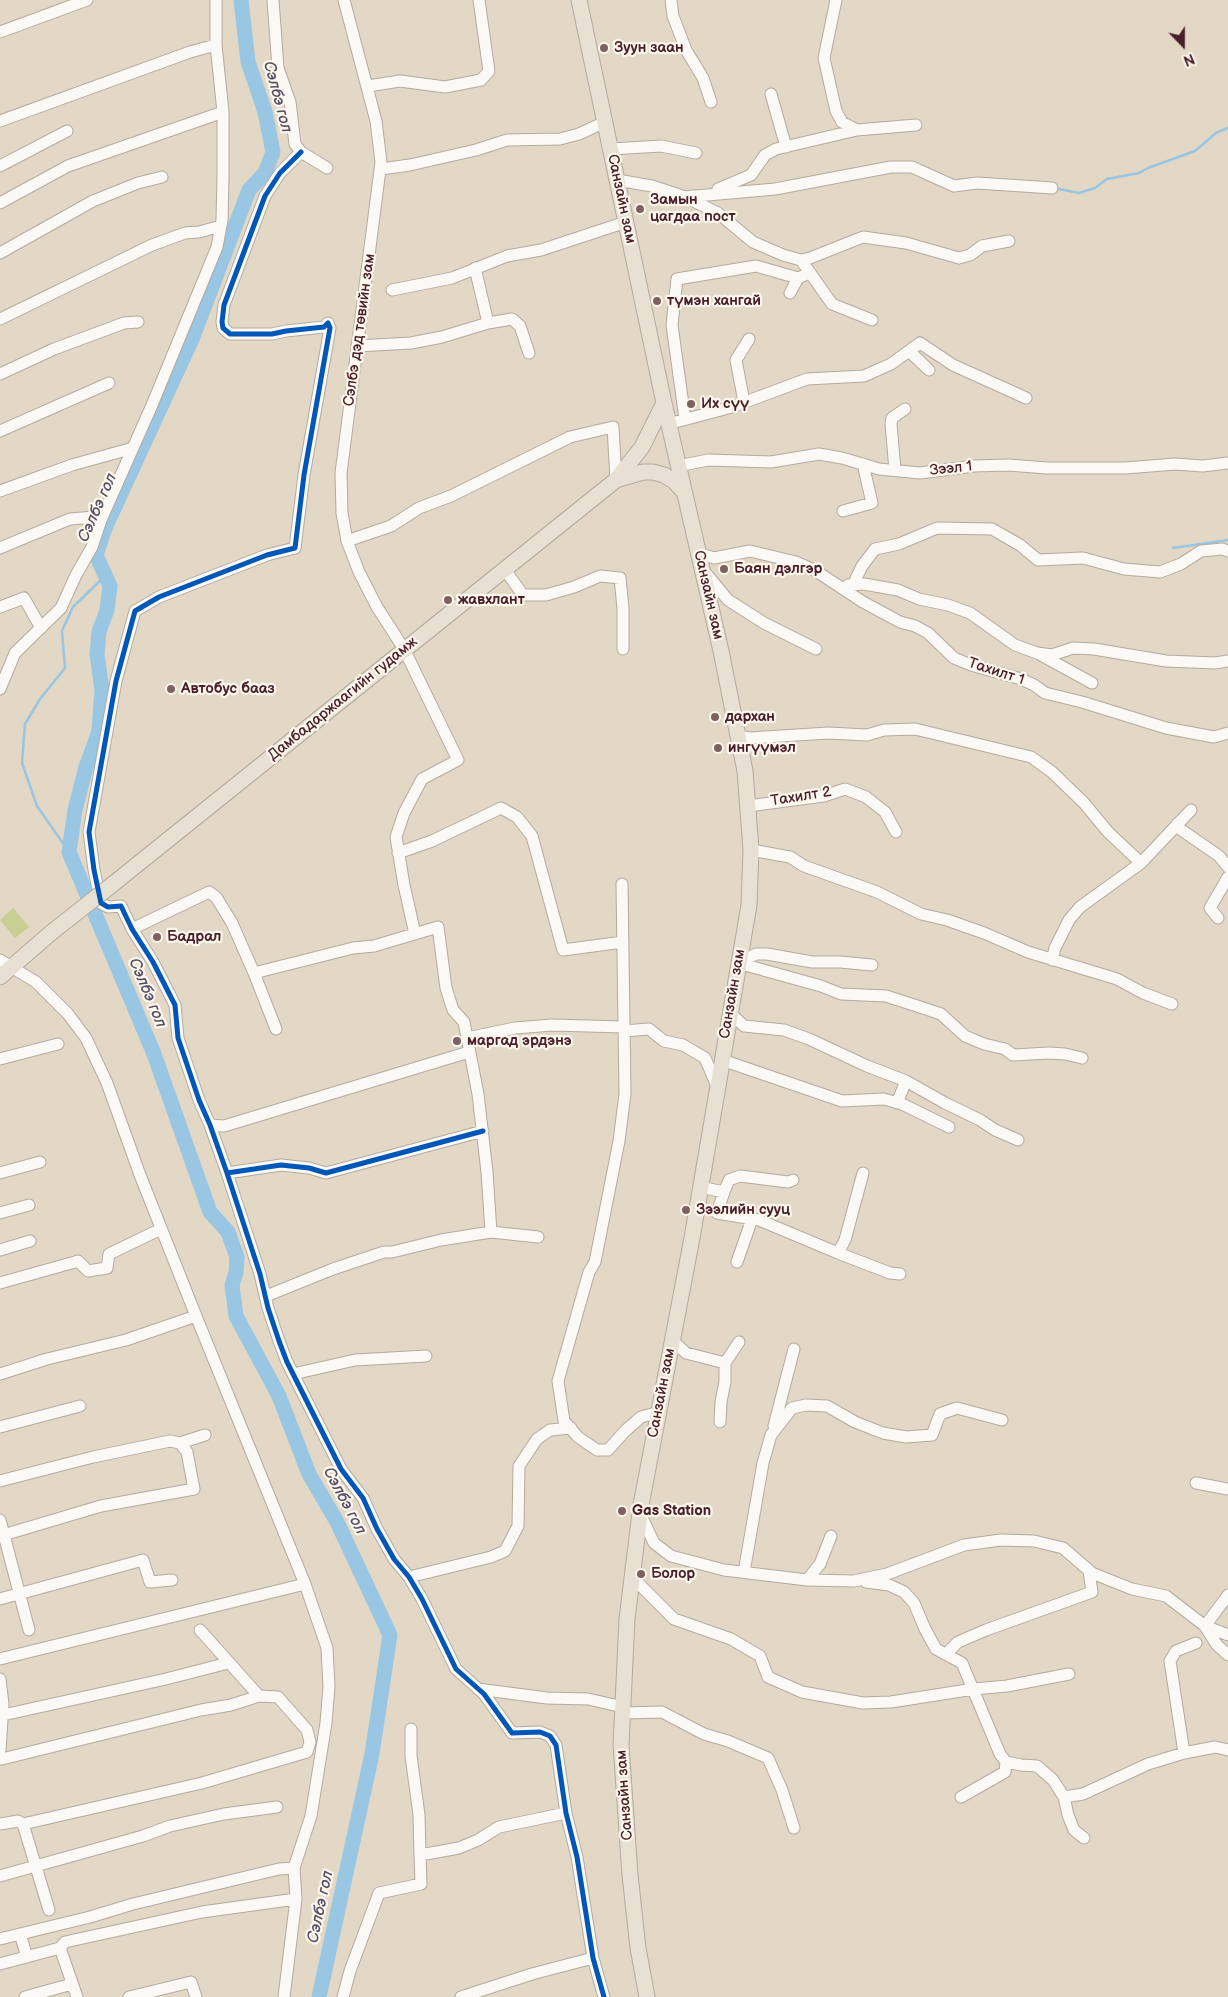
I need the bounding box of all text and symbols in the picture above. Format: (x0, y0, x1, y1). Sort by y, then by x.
north arrow (1158, 20, 1208, 70)
place label: Зуун заан (614, 39, 684, 57)
marker: Зуун заан (598, 42, 610, 54)
text: N (1181, 50, 1197, 69)
water label: Сэлбэ гол (258, 59, 296, 135)
street label: Санзайн зам (603, 153, 639, 245)
place label: Замын цагдаа пост (650, 191, 736, 226)
marker: Замын цагдаа пост (634, 203, 646, 215)
street label: Сэлбэ дэд төвийн зам (340, 252, 380, 408)
place label: түмэн хангай (667, 292, 761, 310)
marker: түмэн хангай (651, 295, 663, 307)
place label: Их сүү (701, 395, 749, 413)
marker: Их сүү (685, 398, 697, 410)
street label: Зээл 1 (929, 458, 973, 480)
water label: Сэлбэ гол (74, 471, 122, 545)
street label: Санзайн зам (689, 549, 727, 641)
place label: Баян дэлгэр (734, 560, 822, 578)
marker: Баян дэлгэр (718, 563, 730, 575)
place label: жавхлант (458, 591, 525, 609)
marker: жавхлант (442, 594, 454, 606)
street label: Дамбадаржаагийн гудамж (265, 633, 421, 765)
street label: Тахилт 1 (966, 654, 1026, 690)
place label: Автобус бааз (181, 680, 275, 698)
marker: Автобус бааз (165, 683, 177, 695)
place label: дархан (725, 708, 775, 726)
marker: дархан (709, 711, 721, 723)
place label: ингүүмэл (728, 739, 796, 757)
marker: ингүүмэл (712, 742, 724, 754)
street label: Тахилт 2 (769, 783, 833, 811)
place label: Бадрал (167, 928, 221, 946)
marker: Бадрал (151, 931, 163, 943)
street label: Санзайн зам (716, 948, 750, 1040)
water label: Сэлбэ гол (124, 956, 170, 1030)
place label: маргад эрдэнэ (467, 1032, 572, 1050)
marker: маргад эрдэнэ (451, 1035, 463, 1047)
place label: Зээлийн сууц (696, 1201, 790, 1219)
marker: Зээлийн сууц (680, 1204, 692, 1216)
street label: Санзайн зам (645, 1347, 679, 1439)
water label: Сэлбэ гол (318, 1464, 370, 1538)
place label: Gas Station (632, 1502, 711, 1520)
marker: Gas Station (616, 1505, 628, 1517)
place label: Болор (651, 1565, 695, 1583)
marker: Болор (635, 1568, 647, 1580)
street label: Санзайн зам (613, 1749, 637, 1841)
water label: Сэлбэ гол (304, 1869, 338, 1945)

